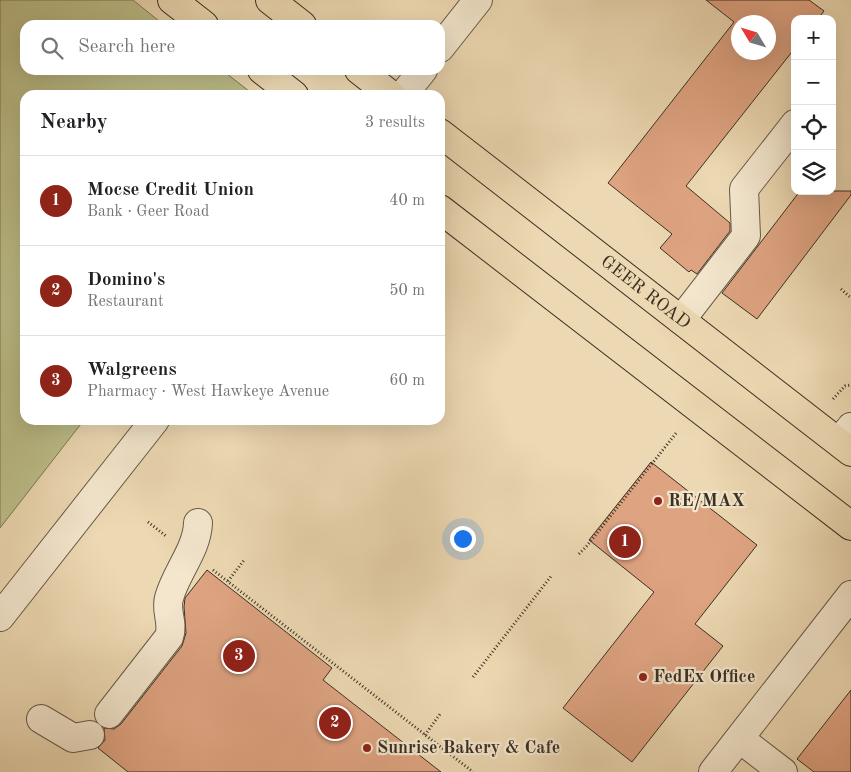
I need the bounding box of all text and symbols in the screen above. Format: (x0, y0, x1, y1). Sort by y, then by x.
north arrow (731, 15, 776, 60)
map controls (791, 15, 836, 195)
button: + (791, 15, 836, 60)
search box (20, 20, 445, 75)
icon: search (38, 34, 66, 62)
text: Search here (78, 38, 175, 57)
button: − (791, 60, 836, 105)
button: locate (791, 105, 836, 150)
text: Nearby (40, 112, 108, 133)
text: 3 results (365, 115, 425, 131)
button: layers (791, 150, 836, 195)
text: Mocse Credit Union (87, 181, 254, 200)
text: 1 (51, 193, 61, 209)
text: 40 m (389, 193, 425, 209)
text: Bank · Geer Road (87, 204, 209, 220)
street label: GEER ROAD (597, 252, 694, 333)
text: Domino's (87, 271, 165, 290)
text: 2 (51, 283, 61, 299)
text: 50 m (389, 283, 425, 299)
text: Restaurant (87, 294, 164, 310)
text: Walgreens (87, 361, 177, 380)
text: 3 (51, 373, 61, 389)
text: 60 m (389, 373, 425, 389)
text: Pharmacy · West Hawkeye Avenue (87, 384, 329, 400)
place label: RE/MAX (668, 492, 745, 510)
marker: RE/MAX (652, 495, 664, 507)
pin: 1 (609, 523, 641, 561)
your location (450, 526, 476, 552)
pin: 3 (223, 637, 255, 675)
place label: FedEx Office (653, 668, 755, 686)
marker: FedEx Office (637, 671, 649, 683)
pin: 2 (319, 704, 351, 742)
place label: Sunrise Bakery & Cafe (377, 739, 560, 757)
marker: Sunrise Bakery & Cafe (361, 742, 373, 754)

